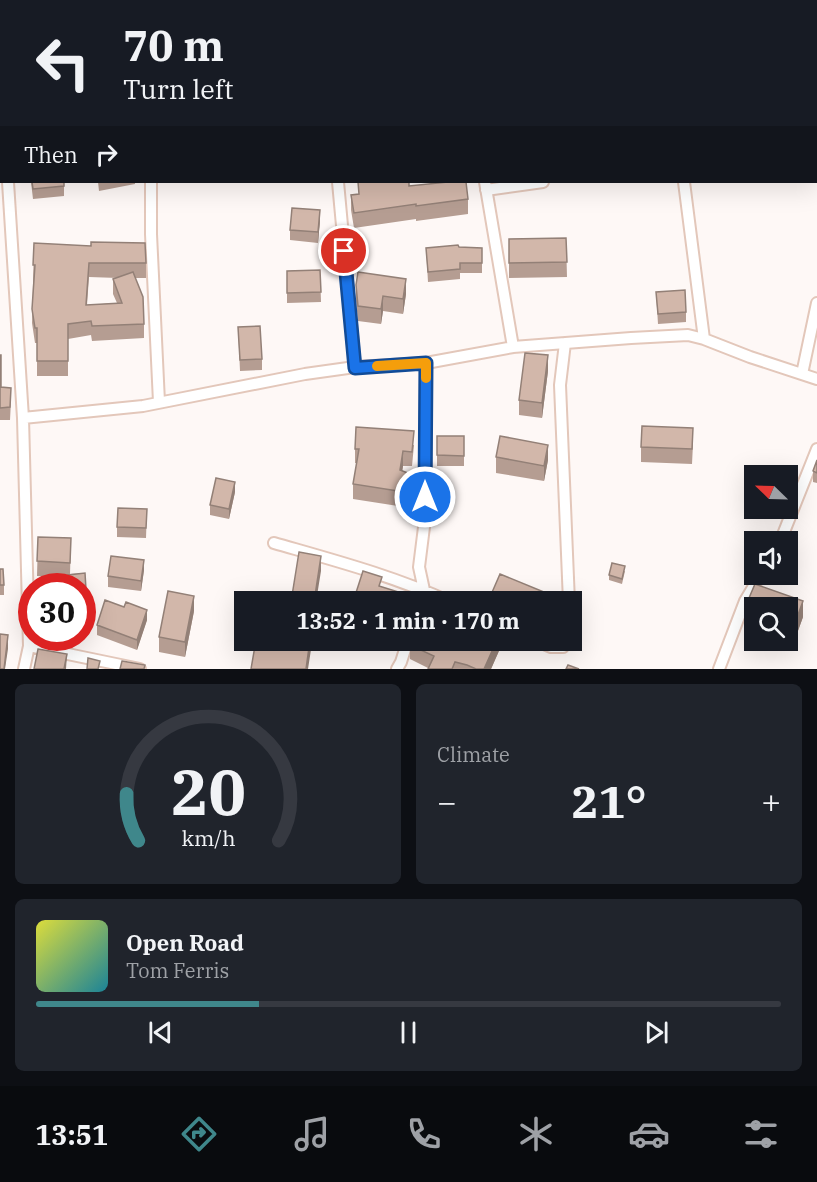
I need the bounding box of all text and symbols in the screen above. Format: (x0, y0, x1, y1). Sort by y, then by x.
text: 70 m (123, 18, 224, 73)
icon: left (24, 24, 102, 102)
text: Turn left (123, 71, 234, 106)
icon: right (90, 138, 123, 171)
text: Then (24, 140, 78, 169)
pin (318, 225, 369, 276)
icon: arrive (327, 234, 360, 267)
position arrow (393, 465, 457, 529)
north arrow (744, 465, 798, 519)
map controls (744, 465, 798, 651)
button: sound (744, 531, 798, 585)
speed limit sign: 30 (18, 573, 96, 651)
button: search (744, 597, 798, 651)
text: 13:52 · 1 min · 170 m (296, 606, 520, 635)
text: Climate (437, 741, 510, 768)
text: 20 (171, 751, 245, 832)
text: 21° (571, 772, 647, 830)
text: − (437, 780, 457, 823)
text: + (761, 780, 781, 823)
text: km/h (181, 824, 235, 852)
text: Open Road (126, 928, 244, 957)
text: Tom Ferris (126, 957, 229, 984)
icon: previous (144, 1016, 177, 1049)
icon: pause (392, 1016, 425, 1049)
icon: next (640, 1016, 673, 1049)
icon: directions (178, 1113, 220, 1155)
icon: music (291, 1113, 333, 1155)
icon: phone (403, 1113, 445, 1155)
icon: climate (515, 1113, 557, 1155)
icon: car (628, 1113, 670, 1155)
icon: filters (740, 1113, 782, 1155)
text: 13:51 (35, 1117, 108, 1152)

